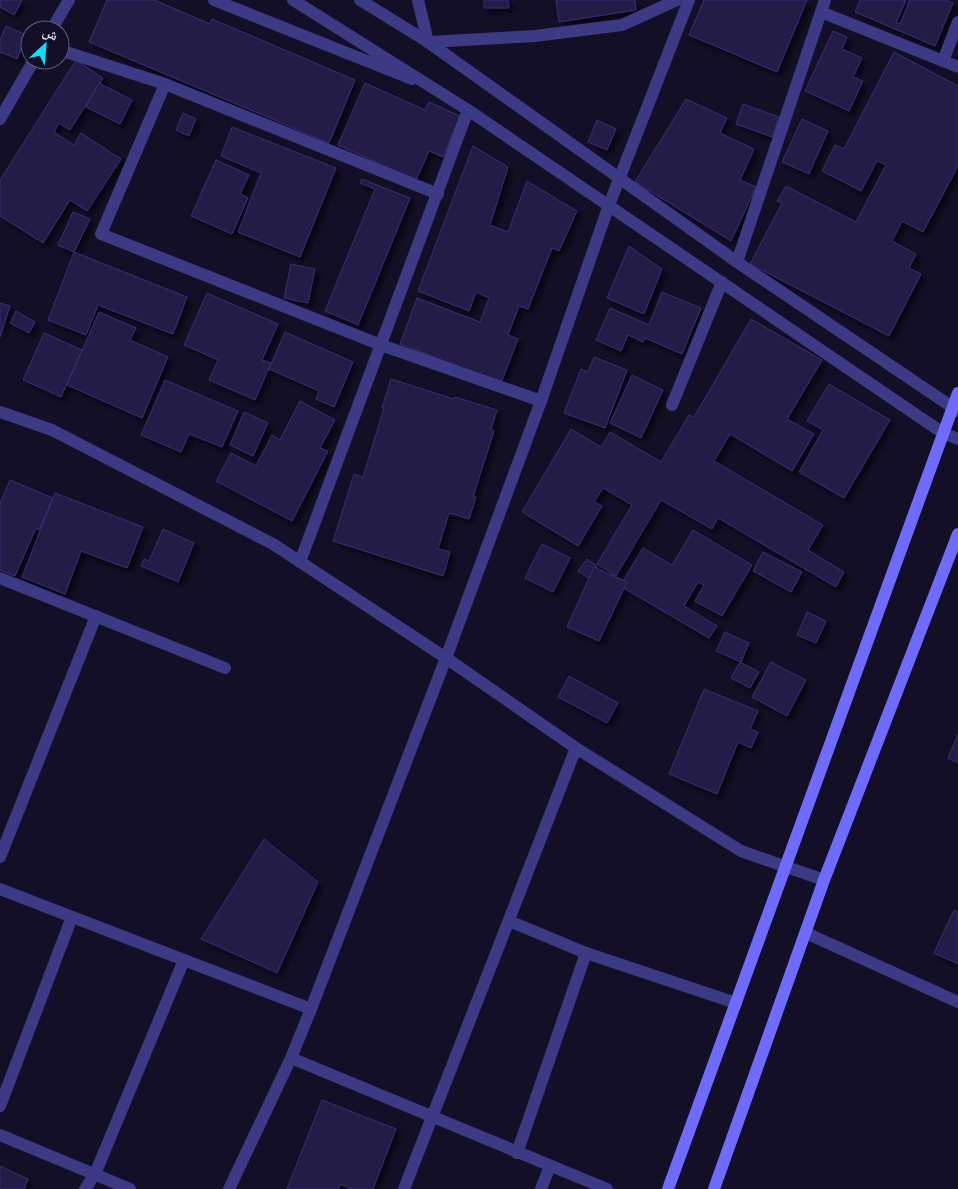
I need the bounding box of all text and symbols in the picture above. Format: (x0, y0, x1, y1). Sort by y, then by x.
north arrow (20, 20, 70, 70)
text: ش (40, 22, 61, 45)

